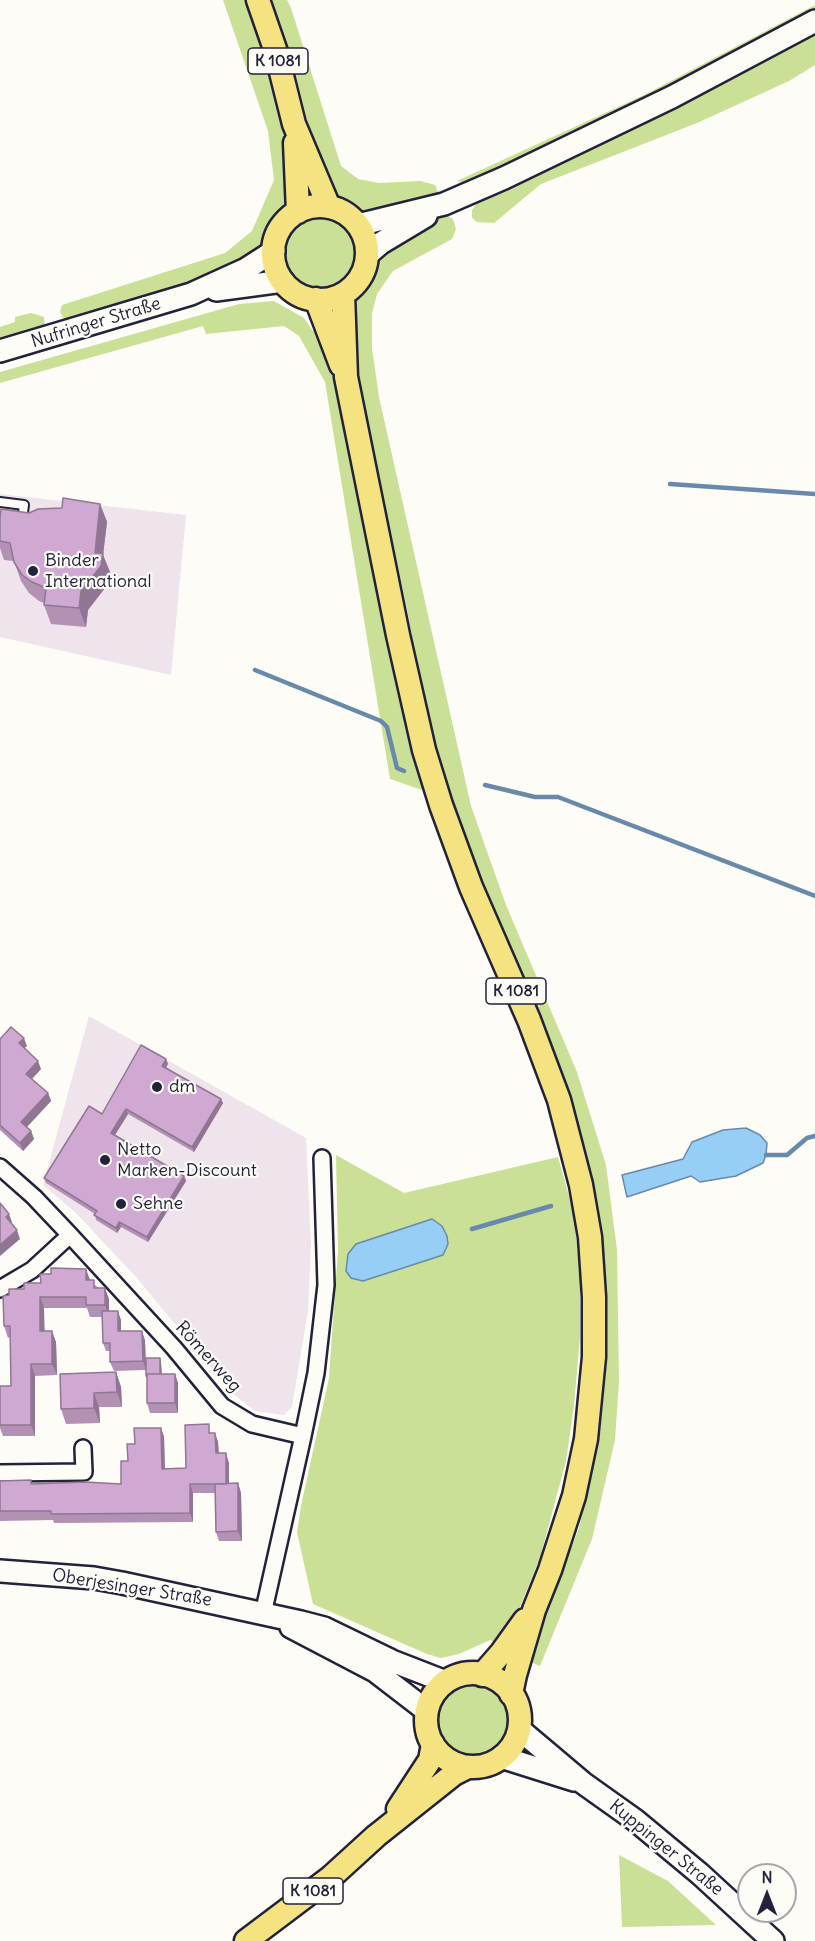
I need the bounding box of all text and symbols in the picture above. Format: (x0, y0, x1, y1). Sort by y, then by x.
road number: K 1081 (248, 48, 308, 74)
street label: Nufringer Straße (28, 293, 164, 353)
place label: Binder International (45, 550, 152, 592)
marker: Binder International (26, 564, 40, 578)
road number: K 1081 (486, 978, 546, 1004)
place label: dm (169, 1076, 195, 1098)
marker: dm (150, 1080, 164, 1094)
place label: Netto Marken-Discount (117, 1139, 257, 1182)
marker: Netto Marken-Discount (98, 1153, 112, 1167)
place label: Sehne (133, 1193, 183, 1215)
marker: Sehne (114, 1197, 128, 1211)
street label: Römerweg (170, 1317, 246, 1397)
street label: Oberjesinger Straße (51, 1565, 213, 1611)
street label: Kuppinger Straße (605, 1795, 727, 1901)
north arrow (737, 1863, 797, 1923)
text: N (761, 1867, 773, 1887)
road number: K 1081 (283, 1878, 343, 1904)

